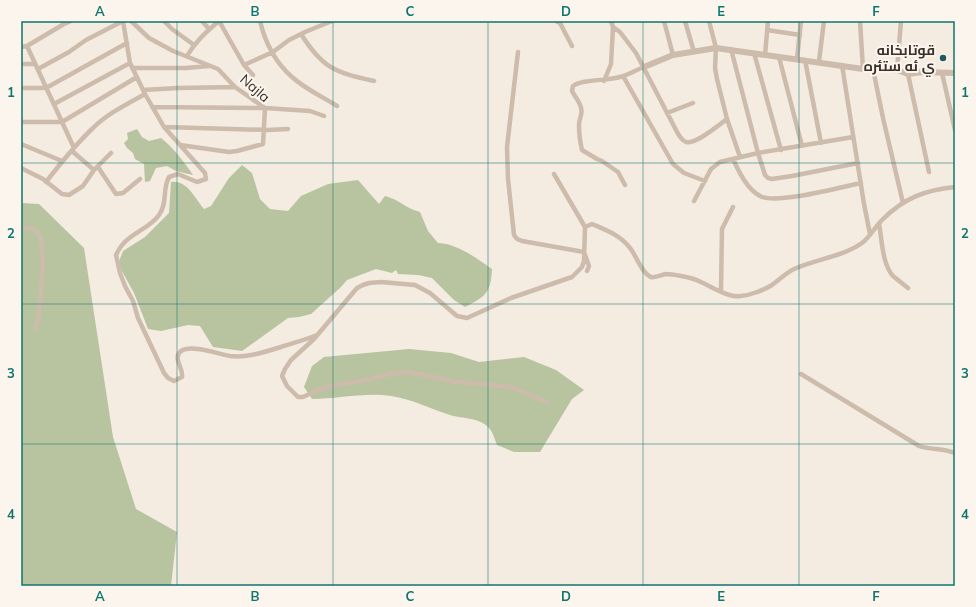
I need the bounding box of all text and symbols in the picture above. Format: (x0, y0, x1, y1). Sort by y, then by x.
text: A (95, 3, 105, 19)
text: B (251, 3, 260, 19)
text: C (406, 3, 415, 19)
text: D (561, 3, 571, 19)
text: E (717, 3, 725, 19)
text: F (872, 3, 880, 19)
place label: قوتابخانه ي ئه ستئره (864, 41, 935, 77)
marker: قوتابخانه ي ئه ستئره (938, 53, 948, 63)
street label: Najla (236, 70, 274, 106)
text: 1 (7, 84, 15, 100)
text: 1 (961, 84, 969, 100)
text: 2 (7, 225, 15, 241)
text: 2 (961, 225, 969, 241)
text: 3 (7, 365, 15, 381)
text: 3 (961, 365, 969, 381)
text: 4 (7, 506, 15, 522)
text: 4 (961, 506, 969, 522)
text: A (95, 588, 105, 604)
text: B (251, 588, 260, 604)
text: C (406, 588, 415, 604)
text: D (561, 588, 571, 604)
text: E (717, 588, 725, 604)
text: F (872, 588, 880, 604)

